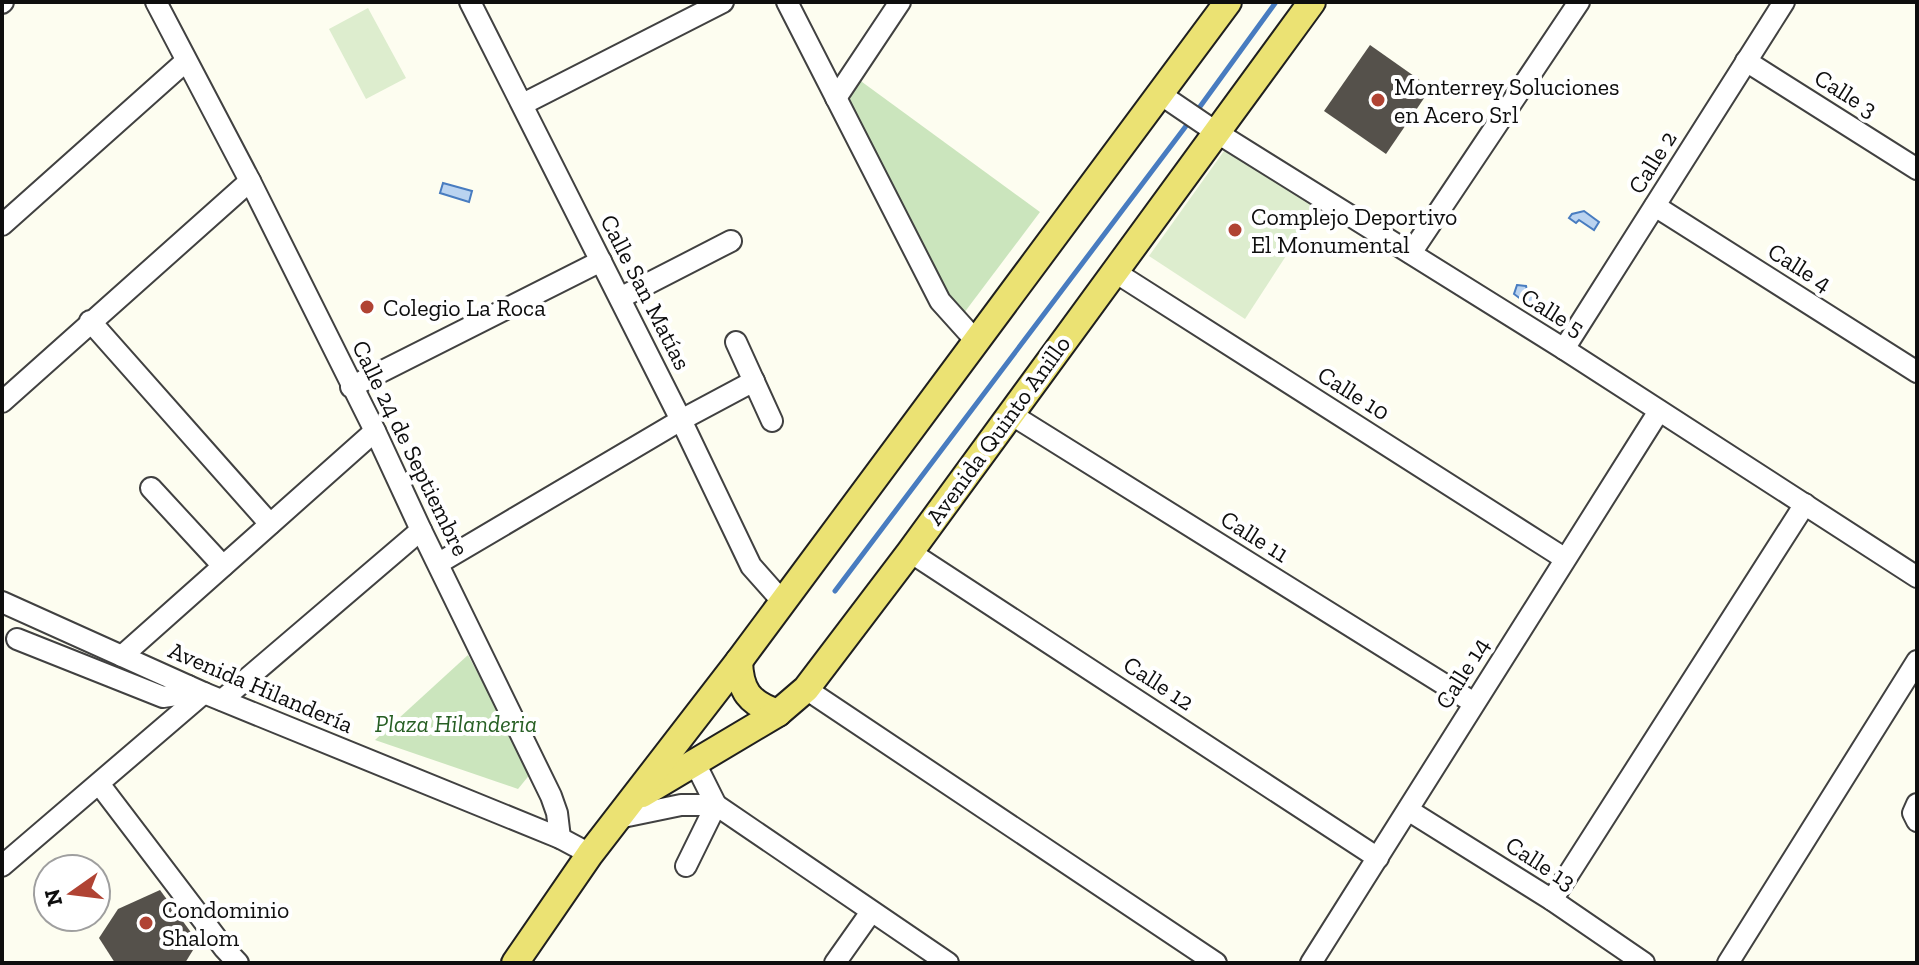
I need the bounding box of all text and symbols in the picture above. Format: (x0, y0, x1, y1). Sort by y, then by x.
street label: Calle 3 (1809, 63, 1883, 123)
place label: Monterrey Soluciones en Acero Srl (1394, 72, 1620, 129)
marker: Monterrey Soluciones en Acero Srl (1369, 91, 1387, 109)
street label: Calle 2 (1621, 125, 1683, 199)
place label: Complejo Deportivo El Monumental (1251, 202, 1457, 259)
street label: Calle San Matías (594, 209, 698, 375)
marker: Complejo Deportivo El Monumental (1226, 221, 1244, 239)
street label: Calle 4 (1763, 236, 1837, 298)
street label: Calle 5 (1516, 281, 1590, 343)
place label: Colegio La Roca (383, 293, 546, 322)
marker: Colegio La Roca (358, 298, 376, 316)
street label: Avenida Quinto Anillo (920, 330, 1076, 530)
street label: Calle 24 de Septiembre (346, 335, 476, 561)
street label: Calle 10 (1313, 360, 1395, 426)
street label: Calle 11 (1215, 504, 1295, 568)
street label: Calle 14 (1429, 632, 1495, 714)
street label: Avenida Hilandería (164, 635, 358, 739)
street label: Calle 12 (1118, 650, 1200, 716)
park label: Plaza Hilanderia (375, 709, 537, 738)
street label: Calle 13 (1501, 830, 1581, 896)
north arrow (32, 853, 112, 933)
text: N (38, 886, 68, 909)
place label: Condominio Shalom (162, 895, 289, 952)
marker: Condominio Shalom (137, 914, 155, 932)

